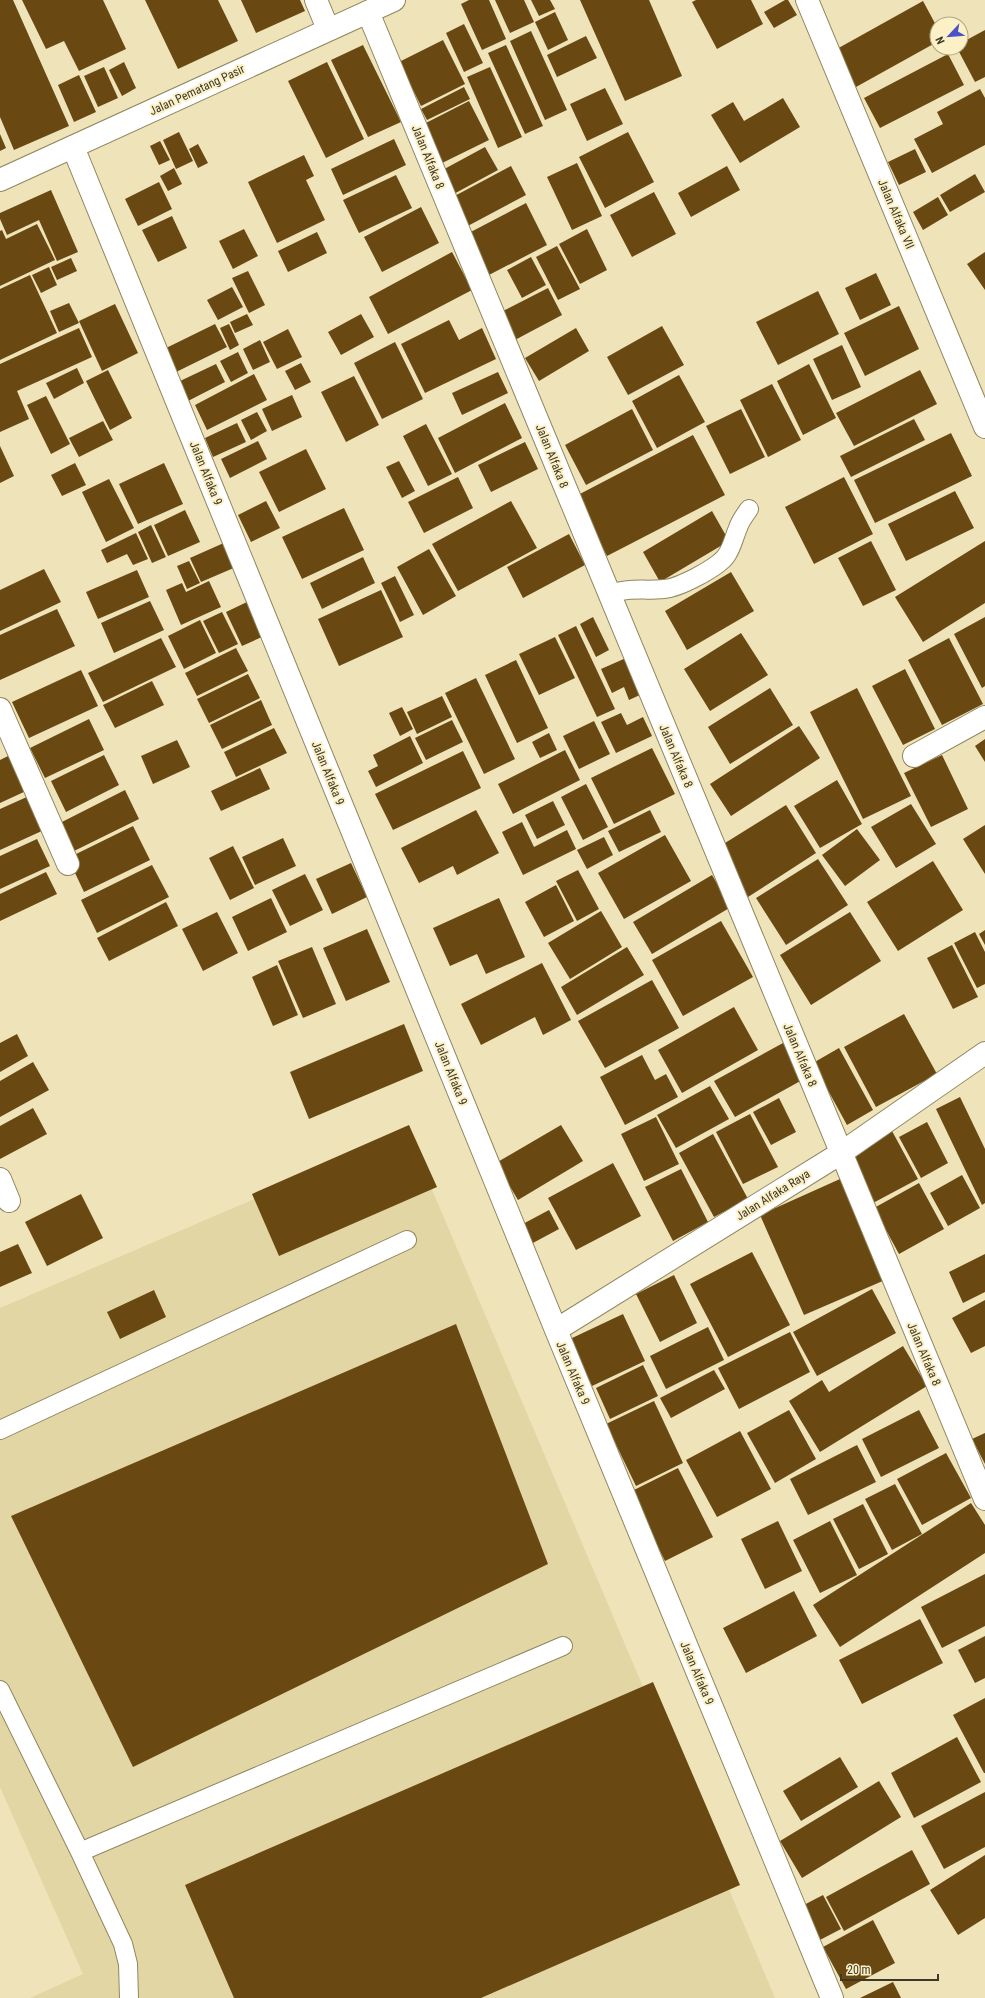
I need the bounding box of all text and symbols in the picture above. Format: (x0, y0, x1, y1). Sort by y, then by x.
north arrow (929, 16, 969, 56)
text: N (933, 34, 948, 46)
street label: Jalan Pematang Pasir (147, 62, 247, 118)
street label: Jalan Alfaka 8 (409, 123, 447, 191)
street label: Jalan Alfaka VII (875, 177, 917, 251)
street label: Jalan Alfaka 8 (533, 422, 571, 490)
street label: Jalan Alfaka 9 (187, 439, 225, 507)
street label: Jalan Alfaka 8 (656, 722, 696, 790)
street label: Jalan Alfaka 9 (309, 739, 347, 807)
street label: Jalan Alfaka 8 (780, 1021, 820, 1089)
street label: Jalan Alfaka 9 (432, 1039, 470, 1107)
street label: Jalan Alfaka Raya (733, 1167, 813, 1223)
street label: Jalan Alfaka 8 (904, 1320, 944, 1388)
street label: Jalan Alfaka 9 (553, 1339, 593, 1407)
street label: Jalan Alfaka 9 (677, 1639, 717, 1707)
scale bar (841, 1956, 938, 1982)
text: 20 m (847, 1963, 871, 1977)

